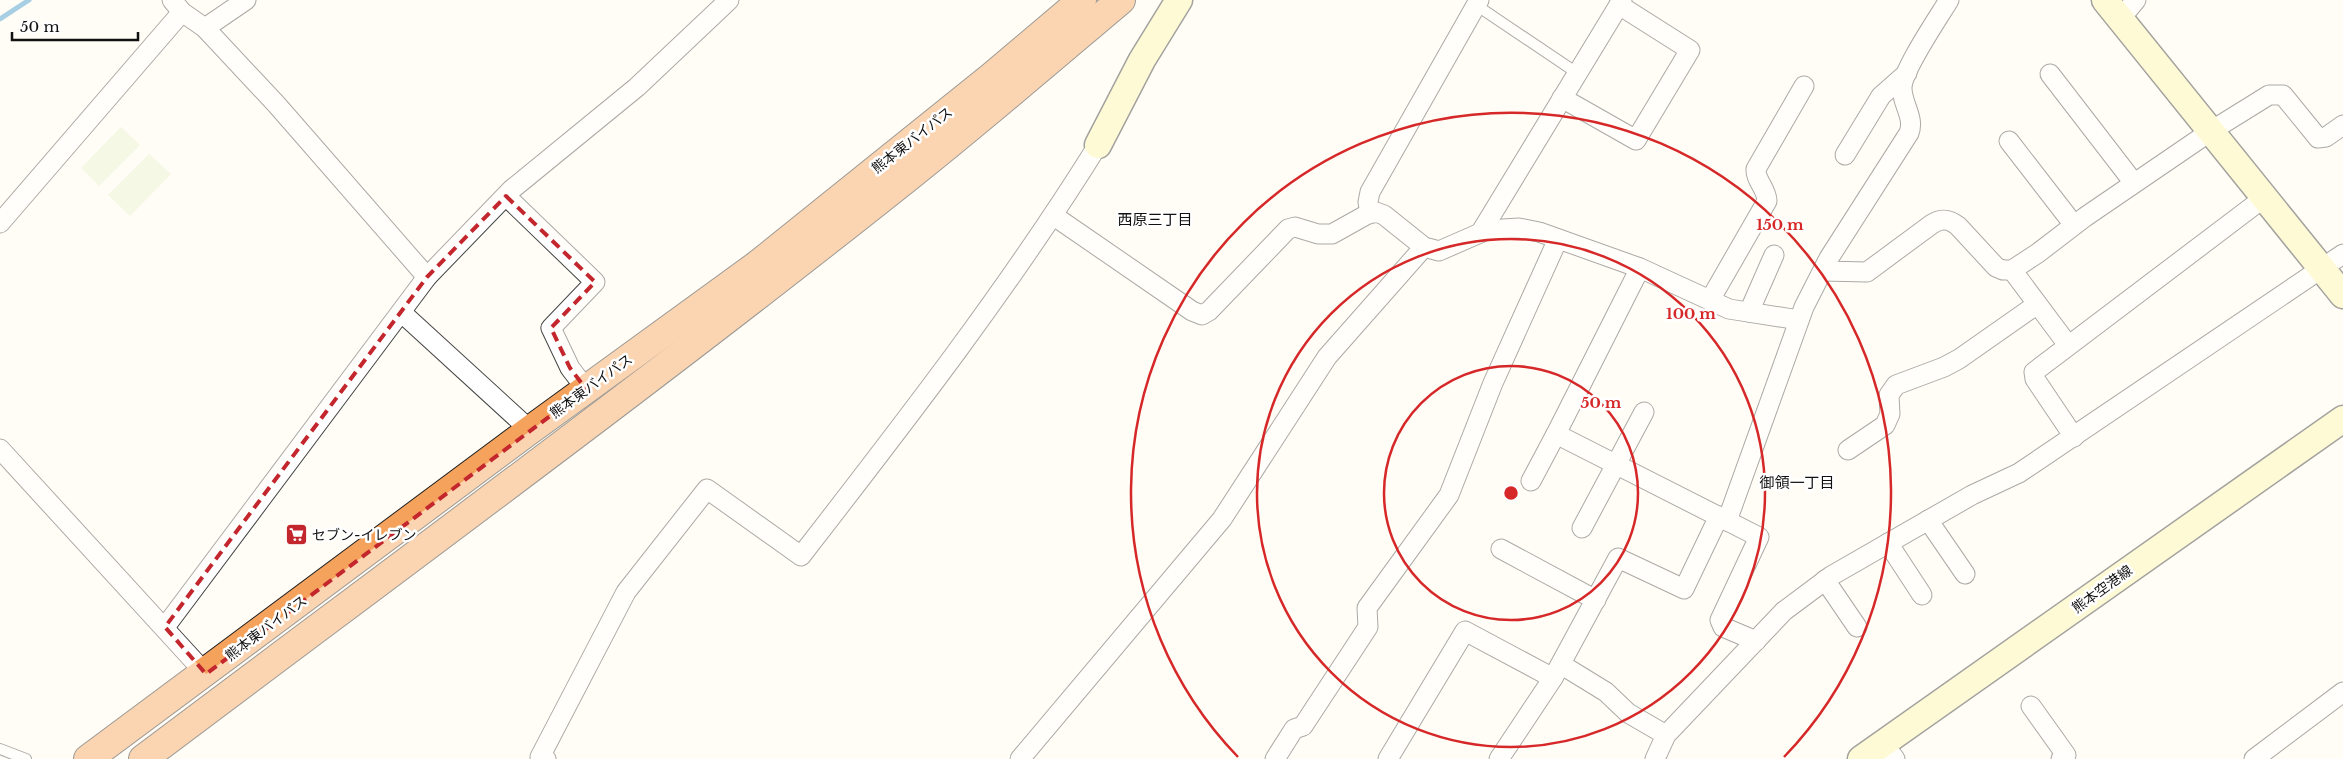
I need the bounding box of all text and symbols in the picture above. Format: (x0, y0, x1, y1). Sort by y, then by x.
scale bar (12, 10, 139, 42)
text: 50 m (20, 17, 60, 36)
street label: 熊本東バイパス (868, 103, 956, 177)
district label: 西原三丁目 (1117, 210, 1193, 229)
text: 150 m (1756, 215, 1804, 234)
text: 100 m (1666, 304, 1716, 323)
street label: 熊本東バイパス (546, 350, 636, 422)
text: 50 m (1581, 393, 1622, 412)
district label: 御領一丁目 (1759, 473, 1835, 492)
centre of rings (1502, 484, 1520, 502)
supermarket icon: セブン-イレブン (284, 523, 308, 547)
place label: セブン-イレブン (312, 526, 416, 544)
street label: 熊本空港線 (2068, 561, 2136, 617)
street label: 熊本東バイパス (222, 591, 310, 665)

